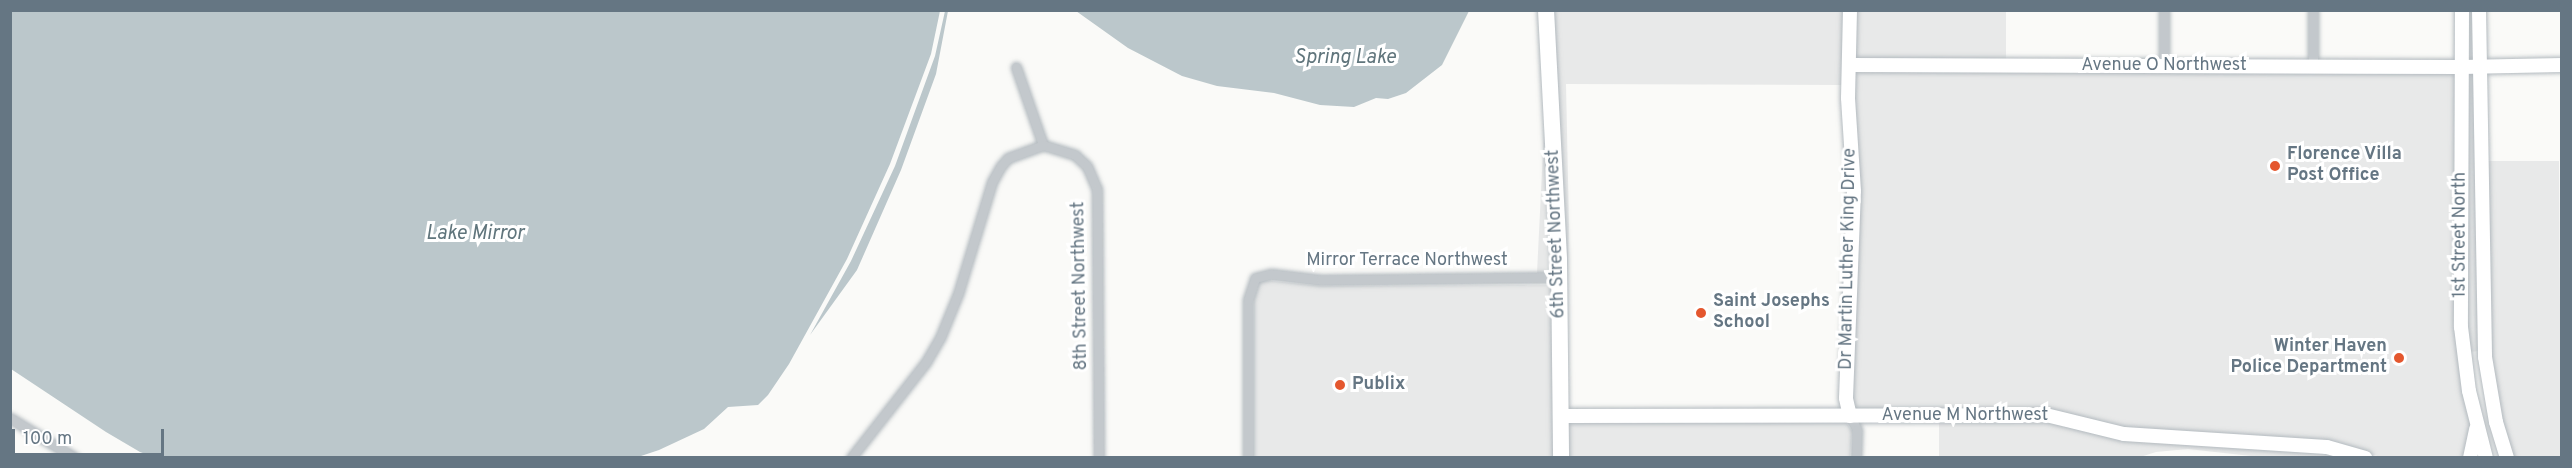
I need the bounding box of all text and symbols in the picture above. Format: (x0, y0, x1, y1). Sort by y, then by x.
water label: Spring Lake (1294, 46, 1396, 70)
street label: Avenue O Northwest (2081, 55, 2247, 77)
place label: Florence Villa Post Office (2287, 145, 2403, 188)
street label: Dr Martin Luther King Drive (1836, 148, 1862, 370)
street label: 6th Street Northwest (1543, 149, 1571, 319)
marker: Florence Villa Post Office (2268, 159, 2282, 173)
street label: 1st Street North (2450, 172, 2472, 298)
street label: 8th Street Northwest (1069, 201, 1093, 371)
water label: Lake Mirror (426, 222, 524, 246)
street label: Mirror Terrace Northwest (1306, 250, 1508, 272)
place label: Saint Josephs School (1713, 292, 1830, 334)
marker: Saint Josephs School (1694, 306, 1708, 320)
place label: Winter Haven Police Department (2230, 337, 2387, 380)
marker: Winter Haven Police Department (2392, 351, 2406, 365)
place label: Publix (1352, 374, 1405, 396)
marker: Publix (1333, 378, 1347, 392)
street label: Avenue M Northwest (1882, 405, 2048, 427)
scale bar (15, 417, 166, 455)
text: 100 m (23, 428, 72, 451)

